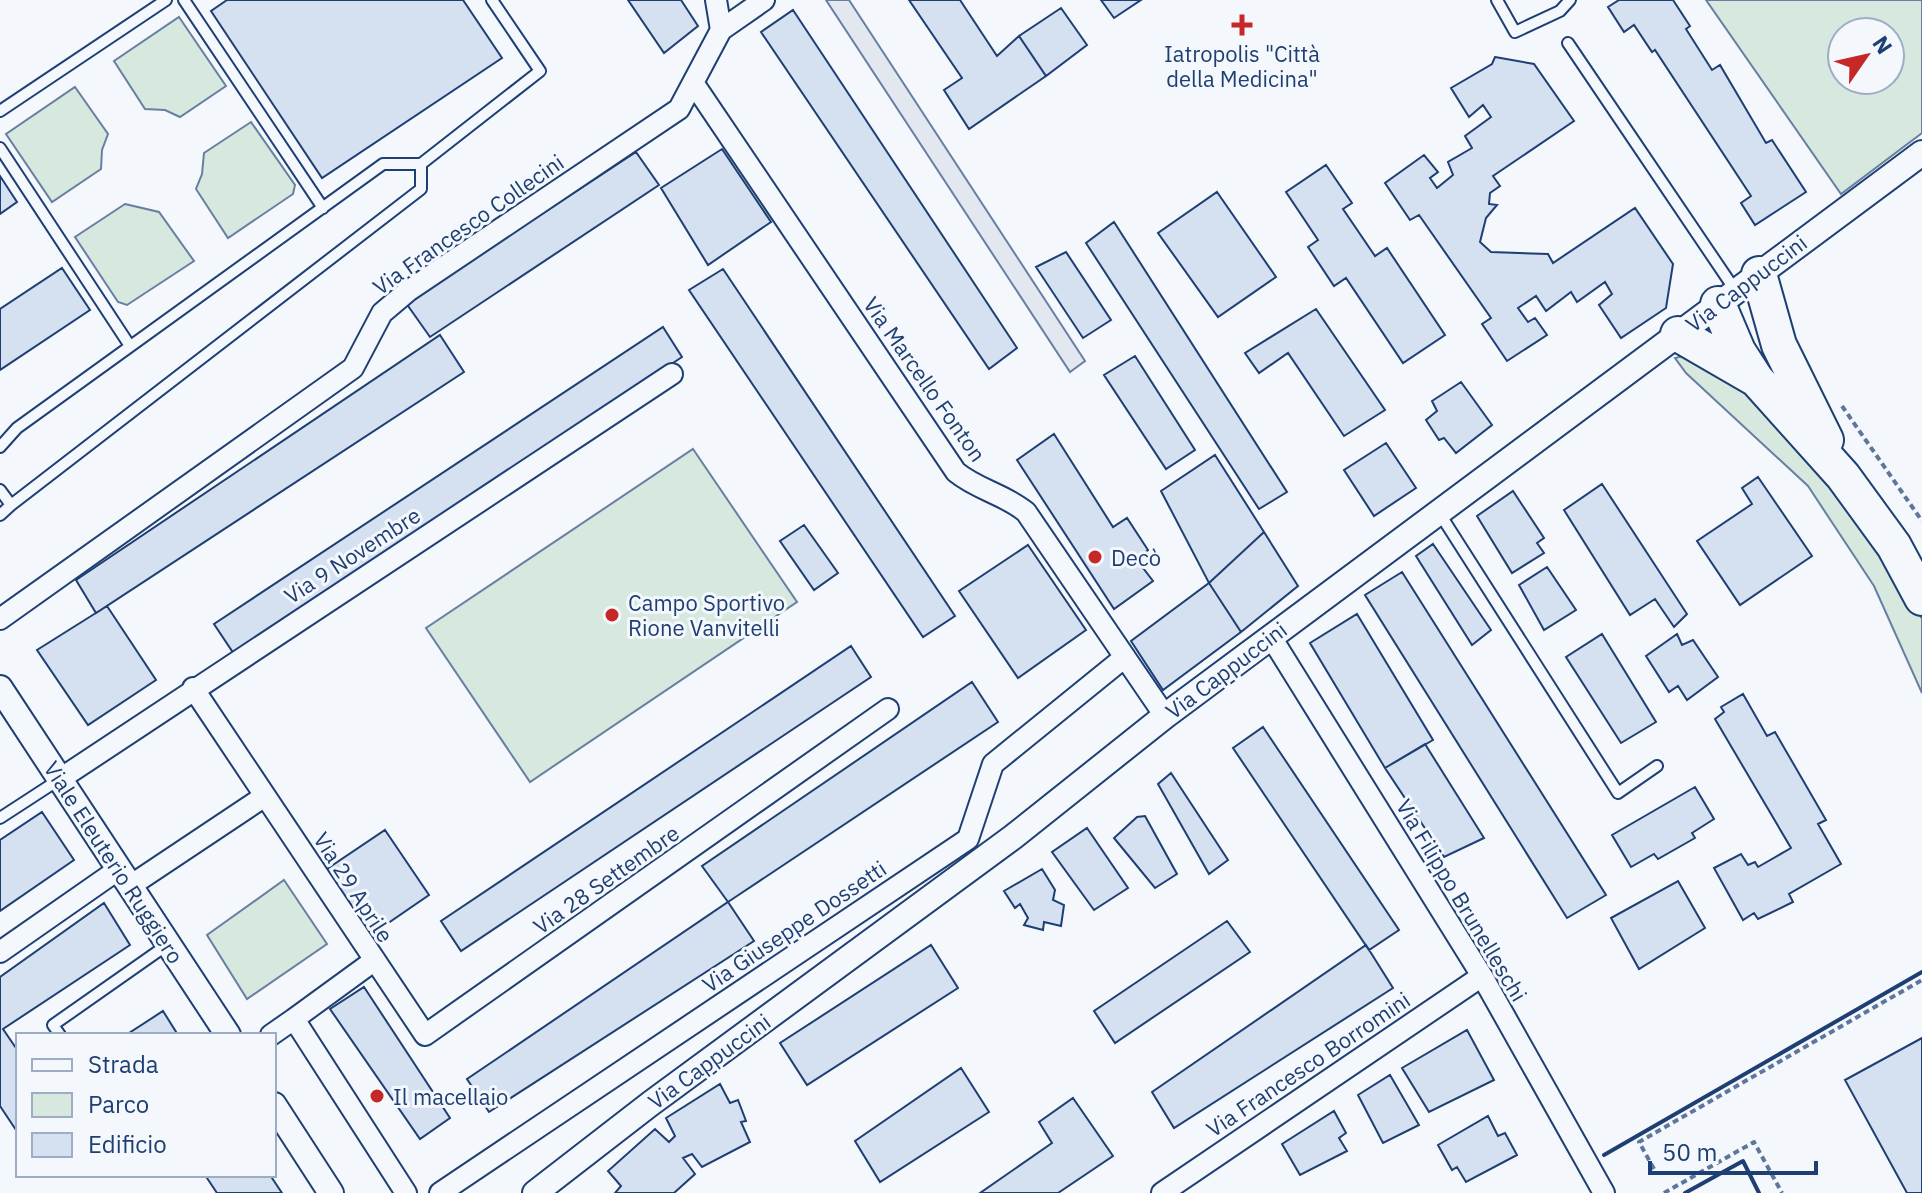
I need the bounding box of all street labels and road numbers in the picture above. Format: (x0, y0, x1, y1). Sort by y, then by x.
street label: Via Francesco Collecini (367, 147, 569, 301)
street label: Via Cappuccini (1679, 228, 1813, 338)
street label: Via Marcello Fonton (857, 291, 993, 467)
street label: Via 9 Novembre (278, 500, 426, 610)
street label: Via Cappuccini (1159, 615, 1293, 725)
street label: Viale Eleuterio Ruggiero (38, 755, 190, 969)
street label: Via Filippo Brunelleschi (1390, 793, 1534, 1007)
street label: Via 28 Settembre (527, 818, 685, 940)
street label: Via 29 Aprile (308, 826, 400, 948)
street label: Via Giuseppe Dossetti (696, 854, 892, 998)
street label: Via Francesco Borromini (1200, 985, 1416, 1143)
street label: Via Cappuccini (642, 1007, 776, 1115)

